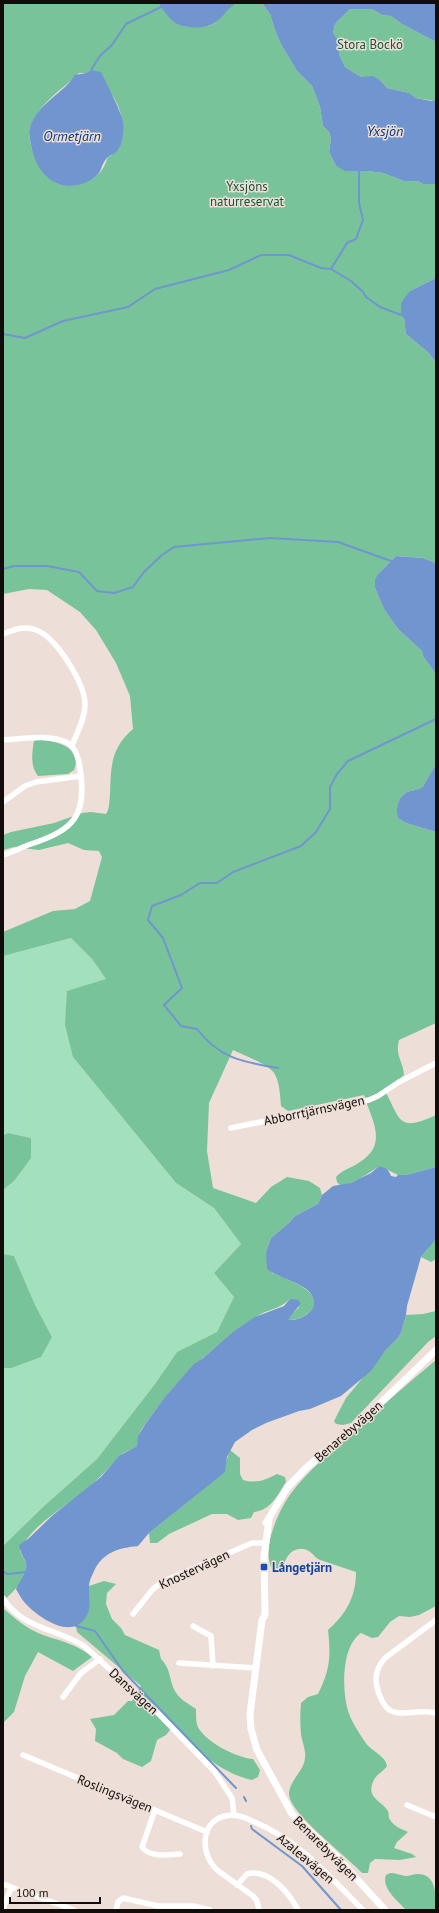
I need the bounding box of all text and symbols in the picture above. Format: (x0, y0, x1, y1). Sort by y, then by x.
park label: Stora Bockö (337, 36, 403, 53)
water label: Yxsjön (367, 122, 403, 140)
water label: Ormetjärn (43, 127, 101, 145)
park label: Yxsjöns naturreservat (210, 178, 285, 210)
street label: Abborrtjärnsvägen (262, 1092, 366, 1129)
street label: Benarebyvägen (311, 1397, 386, 1466)
street label: Knostervägen (156, 1546, 232, 1593)
place label: Långetjärn (272, 1559, 332, 1576)
marker: Långetjärn (259, 1562, 269, 1572)
street label: Dansvägen (106, 1664, 162, 1718)
street label: Roslingsvägen (75, 1771, 155, 1816)
street label: Benarebyvägen (290, 1812, 362, 1884)
street label: Azaleavägen (273, 1829, 338, 1887)
scale bar (10, 1879, 100, 1905)
text: 100 m (16, 1885, 49, 1900)

